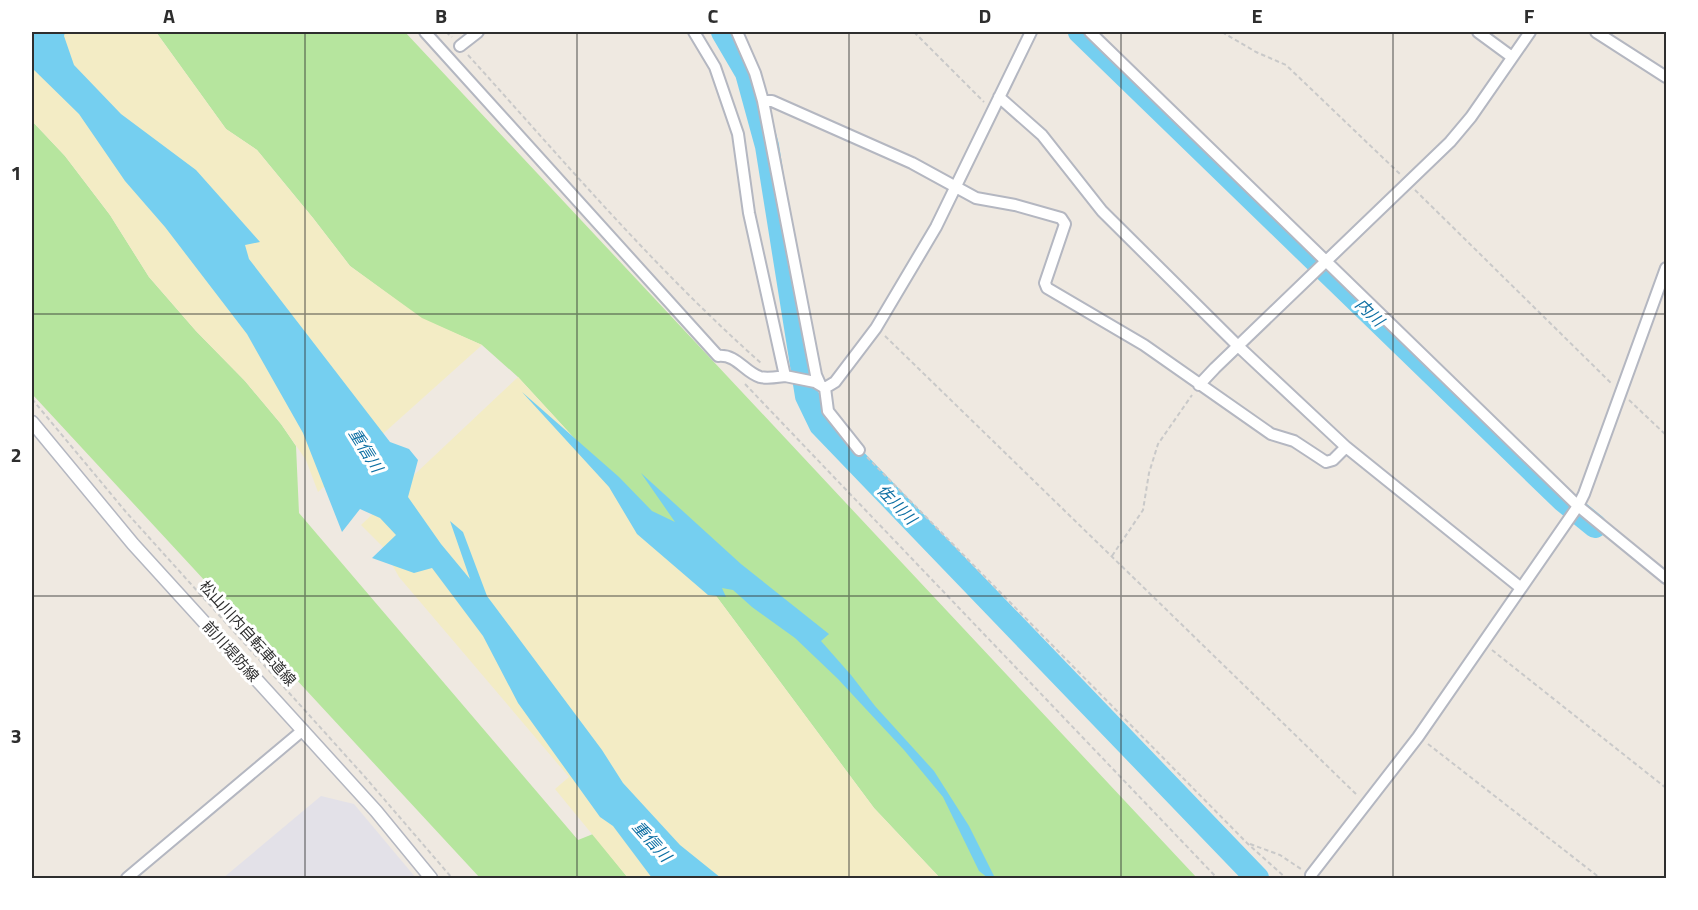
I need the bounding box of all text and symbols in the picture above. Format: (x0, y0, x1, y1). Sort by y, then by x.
text: A (163, 0, 175, 31)
text: B (435, 0, 447, 31)
text: C (708, 0, 719, 31)
text: D (979, 0, 991, 31)
text: E (1251, 0, 1263, 31)
text: F (1524, 0, 1535, 31)
text: 1 (10, 157, 22, 188)
water label: 内川 (1350, 292, 1391, 333)
water label: 重信川 (343, 423, 390, 478)
text: 2 (10, 439, 22, 470)
water label: 佐川川 (872, 478, 924, 531)
street label: 松山川内自転車道線 (194, 575, 302, 691)
street label: 前川堤防線 (197, 615, 265, 687)
text: 3 (10, 720, 22, 751)
water label: 重信川 (627, 815, 678, 868)

